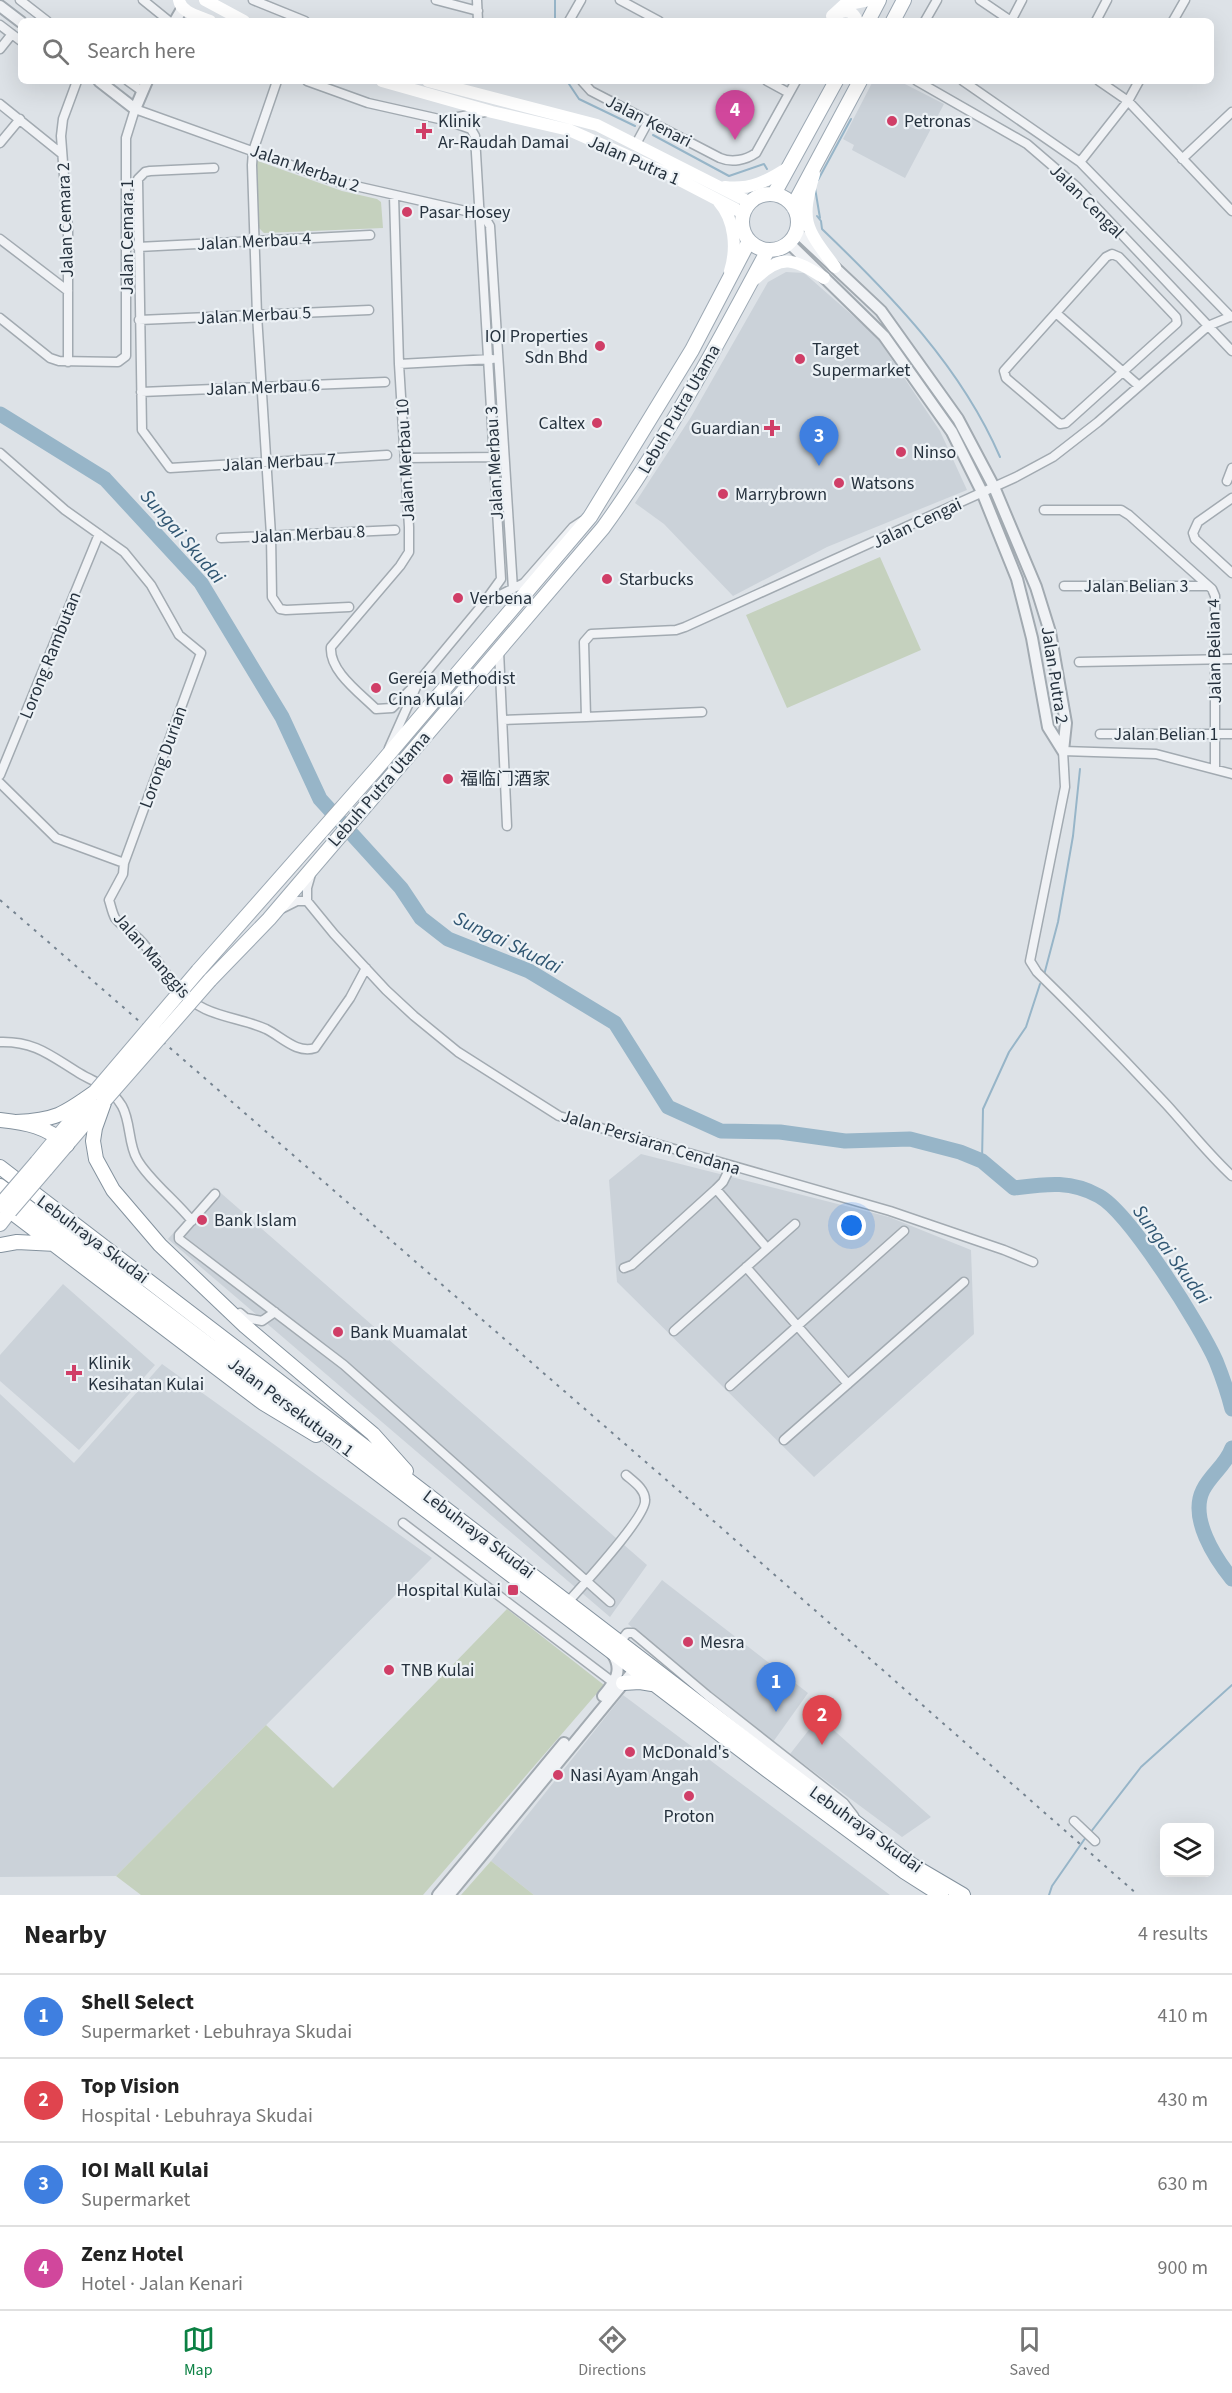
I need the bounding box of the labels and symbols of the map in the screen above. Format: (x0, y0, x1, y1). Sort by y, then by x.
street label: Jalan Kenari (601, 89, 696, 154)
pin: 4 (716, 90, 754, 140)
place label: Klinik Ar-Raudah Damai (438, 109, 569, 155)
place label: Petronas (904, 109, 971, 134)
marker: Petronas (885, 114, 899, 128)
marker: Klinik Ar-Raudah Damai (415, 122, 433, 140)
street label: Jalan Putra 1 (584, 129, 684, 192)
street label: Jalan Merbau 2 (247, 138, 363, 199)
street label: Jalan Cengal (1044, 158, 1130, 244)
street label: Jalan Cemara 2 (51, 162, 80, 278)
street label: Jalan Cemara 1 (115, 179, 140, 295)
place label: Pasar Hosey (419, 200, 511, 225)
marker: Pasar Hosey (400, 205, 414, 219)
street label: Jalan Merbau 4 (196, 226, 312, 257)
street label: Jalan Merbau 5 (196, 300, 312, 331)
place label: IOI Properties Sdn Bhd (485, 324, 588, 370)
place label: Target Supermarket (812, 337, 910, 383)
marker: IOI Properties Sdn Bhd (593, 339, 607, 353)
street label: Lebuh Putra Utama (632, 340, 727, 479)
marker: Target Supermarket (793, 352, 807, 366)
street label: Jalan Merbau 6 (206, 373, 321, 402)
street label: Jalan Merbau 10 (390, 398, 421, 522)
street label: Jalan Merbau 3 (479, 405, 510, 521)
place label: Caltex (538, 411, 585, 436)
marker: Caltex (590, 416, 604, 430)
place label: Guardian (691, 416, 760, 441)
pin: 3 (800, 416, 838, 466)
marker: Guardian (765, 421, 779, 435)
place label: Ninso (913, 440, 956, 465)
marker: Ninso (894, 445, 908, 459)
street label: Jalan Merbau 7 (221, 447, 337, 478)
place label: Watsons (851, 471, 914, 496)
marker: Watsons (832, 476, 846, 490)
place label: Marrybrown (735, 482, 827, 507)
water label: Sungai Skudai (133, 483, 231, 590)
marker: Marrybrown (716, 487, 730, 501)
street label: Jalan Cengai (868, 492, 966, 555)
street label: Jalan Merbau 8 (250, 519, 366, 550)
place label: Starbucks (619, 567, 694, 592)
marker: Starbucks (600, 572, 614, 586)
street label: Jalan Belian 3 (1084, 574, 1188, 599)
place label: Verbena (470, 586, 532, 611)
street label: Lorong Rambutan (14, 588, 87, 723)
marker: Verbena (451, 591, 465, 605)
street label: Jalan Belian 4 (1201, 598, 1228, 704)
street label: Jalan Putra 2 (1034, 625, 1075, 726)
place label: Gereja Methodist Cina Kulai (388, 666, 515, 712)
marker: Gereja Methodist Cina Kulai (369, 681, 383, 695)
street label: Lorong Durian (133, 703, 194, 812)
street label: Jalan Belian 1 (1114, 722, 1218, 747)
street label: Lebuh Putra Utama (322, 726, 437, 852)
place label: 福临门酒家 (460, 767, 550, 792)
marker: 福临门酒家 (441, 772, 455, 786)
water label: Sungai Skudai (449, 905, 567, 981)
street label: Jalan Manggis (107, 907, 196, 1004)
street label: Jalan Persiaran Cendana (558, 1103, 743, 1182)
street label: Lebuhraya Skudai (32, 1189, 154, 1290)
water label: Sungai Skudai (1125, 1199, 1217, 1310)
place label: Bank Islam (214, 1208, 297, 1233)
your location (837, 1211, 866, 1240)
marker: Bank Islam (195, 1213, 209, 1227)
place label: Bank Muamalat (350, 1320, 467, 1345)
marker: Bank Muamalat (331, 1325, 345, 1339)
place label: Klinik Kesihatan Kulai (88, 1351, 204, 1397)
street label: Jalan Persekutuan 1 (223, 1352, 359, 1463)
marker: Klinik Kesihatan Kulai (65, 1364, 83, 1382)
street label: Lebuhraya Skudai (418, 1484, 540, 1585)
place label: Hospital Kulai (397, 1578, 501, 1603)
marker: Hospital Kulai (506, 1583, 520, 1597)
place label: Mesra (700, 1630, 744, 1655)
marker: Mesra (681, 1635, 695, 1649)
place label: TNB Kulai (401, 1658, 475, 1683)
pin: 1 (756, 1662, 796, 1712)
marker: TNB Kulai (382, 1663, 396, 1677)
pin: 2 (802, 1696, 842, 1745)
place label: McDonald's (642, 1740, 729, 1765)
marker: McDonald's (623, 1745, 637, 1759)
place label: Nasi Ayam Angah (570, 1763, 699, 1788)
marker: Nasi Ayam Angah (551, 1768, 565, 1782)
street label: Lebuhraya Skudai (804, 1780, 927, 1879)
marker: Proton (682, 1789, 696, 1803)
place label: Proton (663, 1804, 715, 1829)

